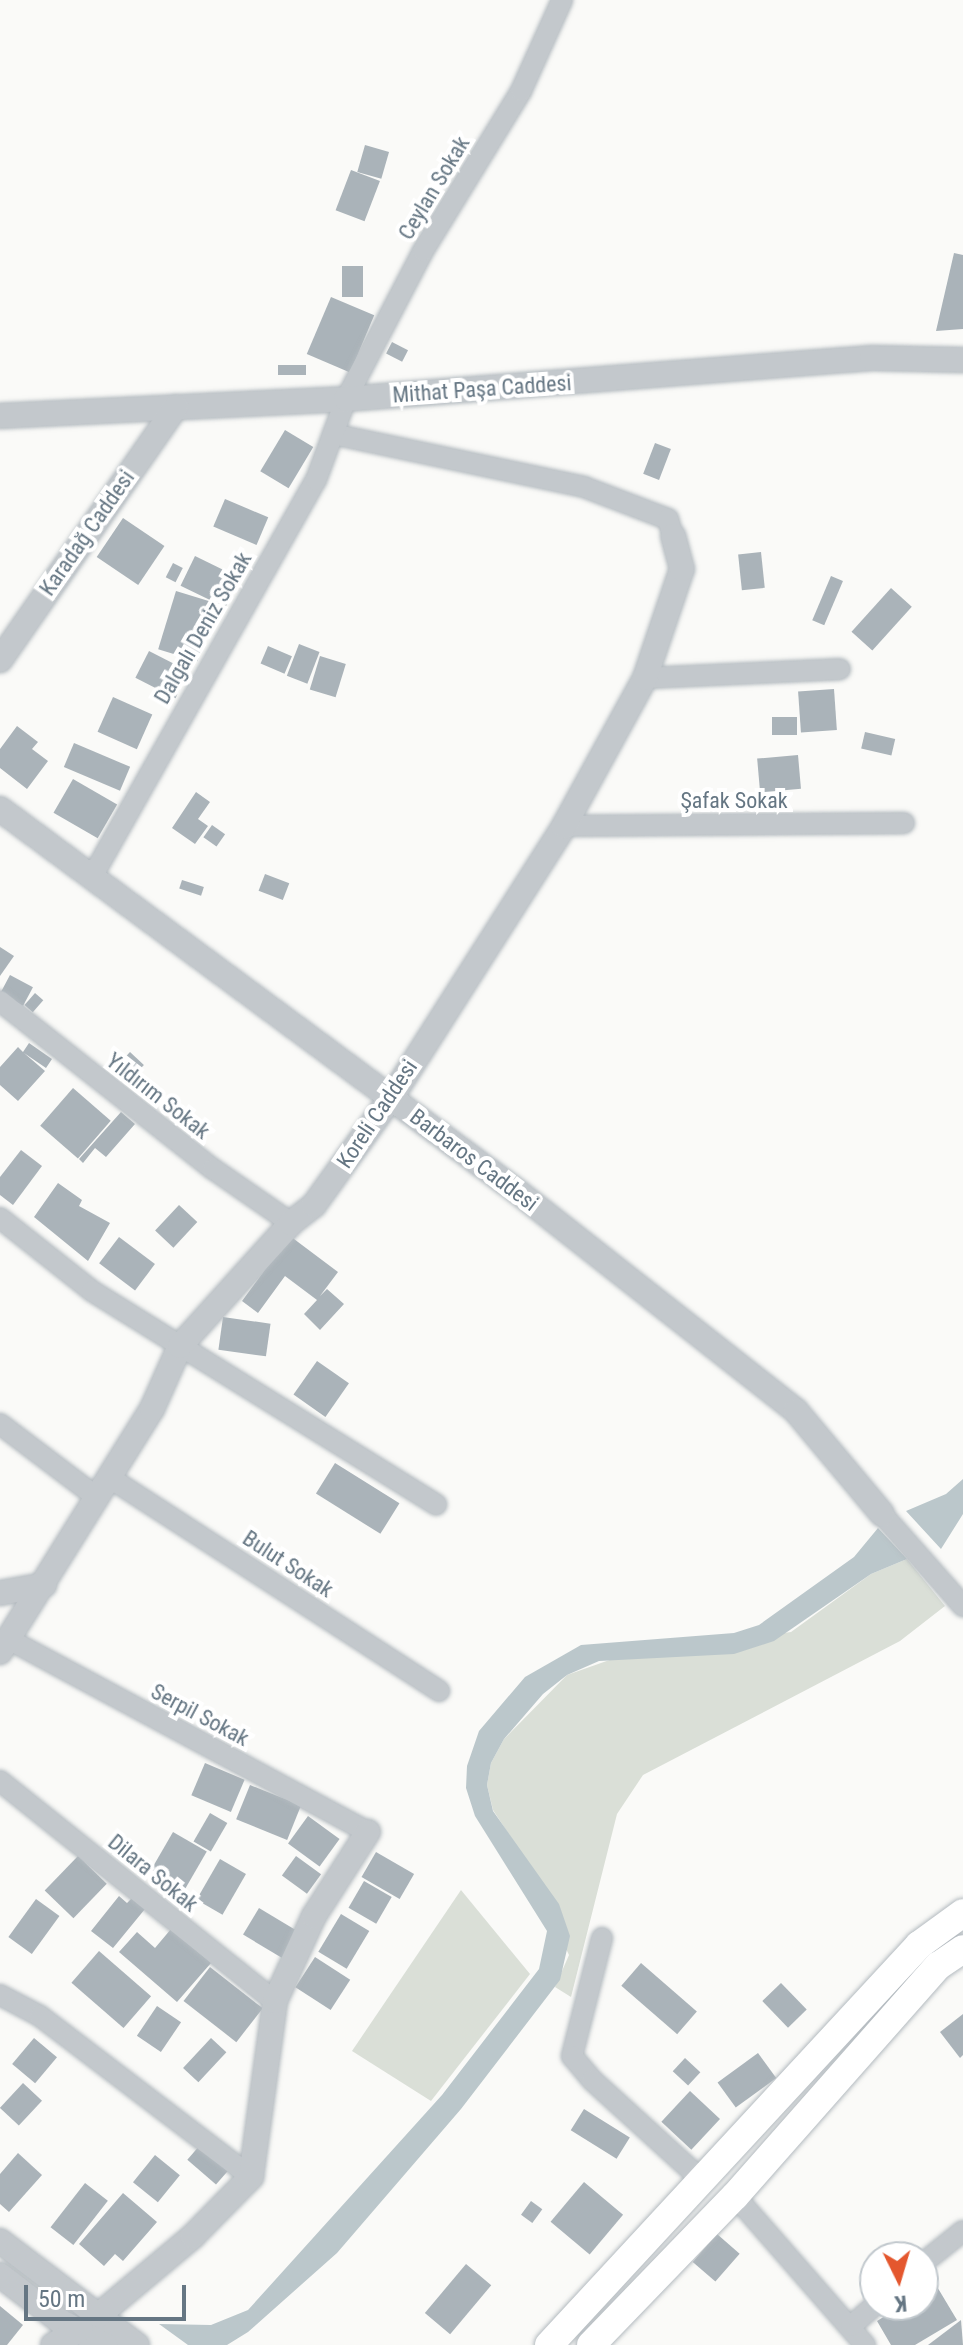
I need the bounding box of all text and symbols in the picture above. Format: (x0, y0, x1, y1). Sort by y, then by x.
street label: Ceylan Sokak (393, 132, 475, 244)
street label: Mithat Paşa Caddesi (392, 370, 572, 408)
street label: Karadağ Caddesi (34, 465, 140, 601)
street label: Dalgalı Deniz Sokak (149, 547, 257, 709)
street label: Şafak Sokak (680, 788, 788, 814)
street label: Yıldırım Sokak (101, 1047, 215, 1145)
street label: Koreli Caddesi (331, 1055, 423, 1173)
street label: Barbaros Caddesi (405, 1103, 543, 1217)
street label: Bulut Sokak (238, 1525, 338, 1603)
street label: Serpil Sokak (146, 1678, 254, 1752)
street label: Dilara Sokak (103, 1829, 203, 1917)
north arrow (859, 2241, 939, 2321)
scale bar (28, 2269, 190, 2319)
text: 50 m (38, 2285, 85, 2313)
text: K (894, 2290, 908, 2316)

